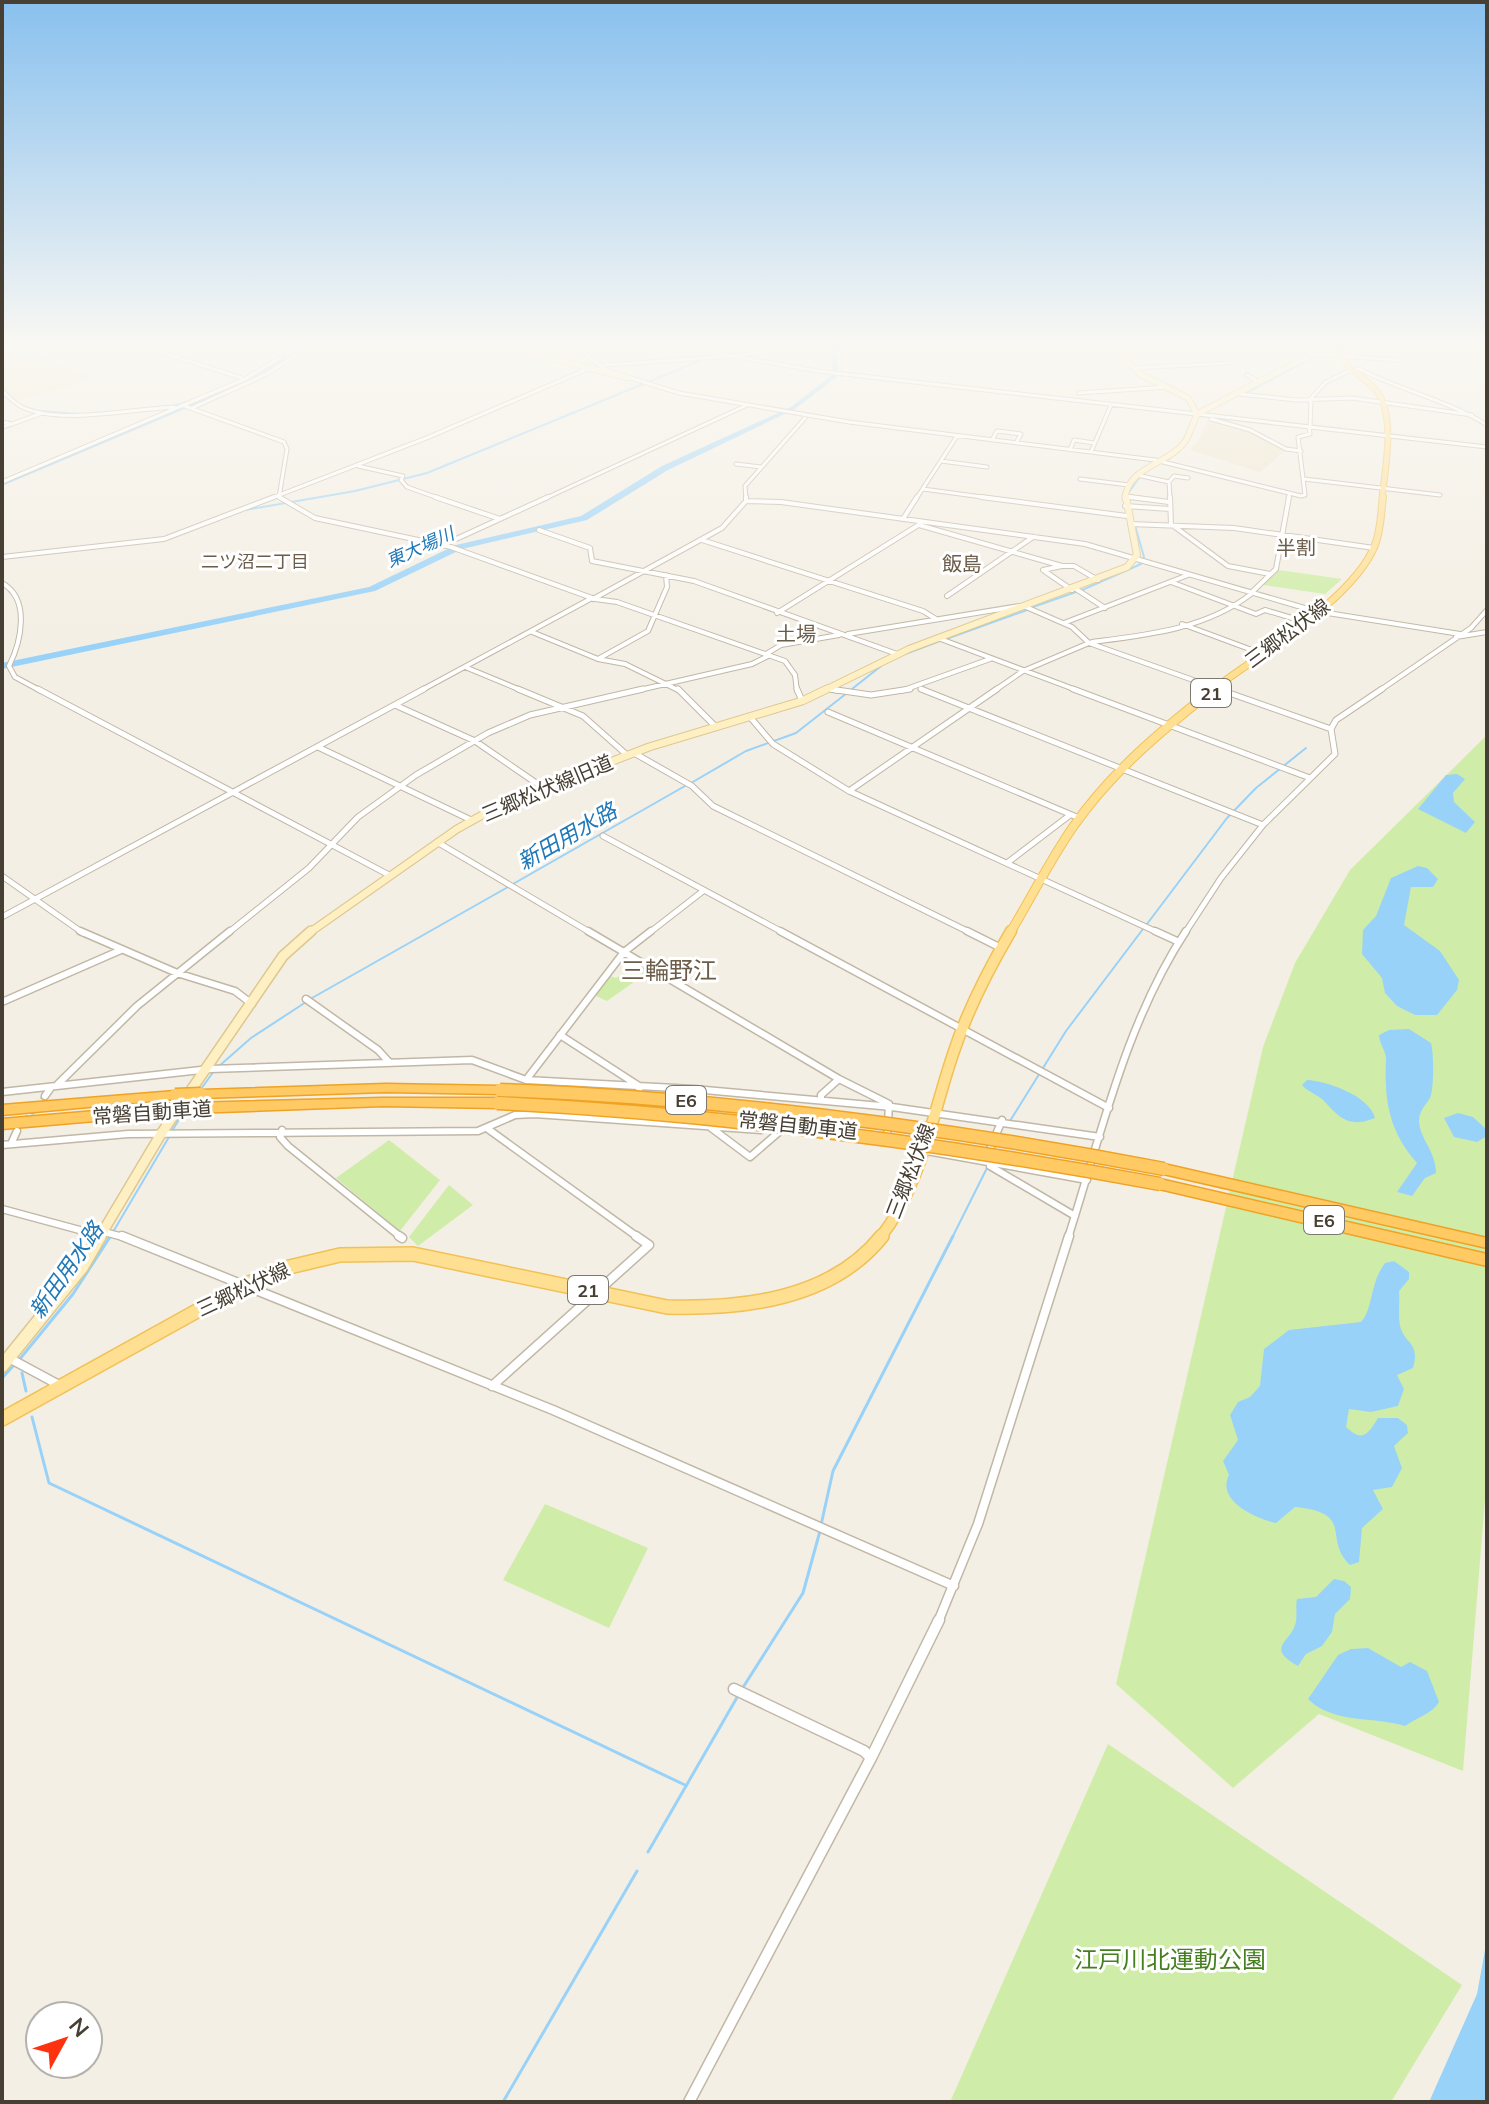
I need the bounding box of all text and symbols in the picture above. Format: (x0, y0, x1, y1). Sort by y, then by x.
water label: 東大場川 (382, 521, 459, 572)
district label: 半割 (1276, 535, 1316, 560)
district label: 二ツ沼二丁目 (201, 550, 309, 573)
district label: 飯島 (942, 551, 982, 576)
street label: 三郷松伏線 (1240, 593, 1334, 673)
district label: 土場 (776, 621, 816, 646)
road number: 21 (1191, 679, 1231, 707)
street label: 三郷松伏線旧道 (478, 749, 616, 827)
water label: 新田用水路 (512, 795, 623, 876)
district label: 三輪野江 (621, 955, 717, 985)
road number: E6 (666, 1086, 706, 1114)
street label: 常磐自動車道 (91, 1095, 213, 1129)
street label: 常磐自動車道 (737, 1106, 859, 1144)
street label: 三郷松伏線 (880, 1120, 940, 1222)
road number: E6 (1304, 1206, 1344, 1234)
water label: 新田用水路 (23, 1215, 110, 1323)
street label: 三郷松伏線 (192, 1257, 294, 1321)
road number: 21 (568, 1276, 608, 1304)
park label: 江戸川北運動公園 (1074, 1944, 1266, 1974)
north arrow (24, 2000, 104, 2080)
text: N (63, 2012, 95, 2043)

